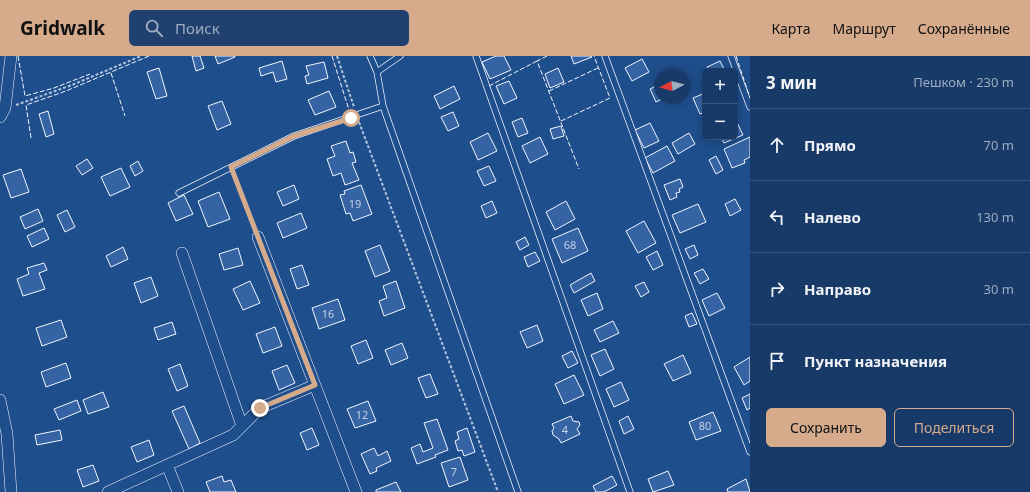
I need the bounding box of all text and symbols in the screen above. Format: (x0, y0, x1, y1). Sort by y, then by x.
search box (129, 10, 409, 46)
text: Gridwalk (20, 15, 105, 41)
icon: search (143, 17, 165, 39)
text: Поиск (175, 18, 220, 38)
text: Карта (771, 19, 810, 38)
text: Маршрут (832, 19, 896, 38)
text: Сохранённые (918, 19, 1010, 38)
north arrow (654, 68, 690, 104)
map controls (702, 68, 738, 140)
button: + (702, 68, 738, 104)
text: 3 мин (766, 71, 817, 94)
text: Пешком · 230 m (913, 73, 1014, 91)
button: − (702, 104, 738, 140)
route start (342, 109, 360, 127)
icon: ahead (766, 134, 788, 156)
text: Прямо (804, 135, 856, 155)
text: 70 m (984, 136, 1014, 154)
house number: 19 (349, 196, 361, 211)
icon: left (766, 206, 788, 228)
text: Налево (804, 207, 861, 227)
text: 130 m (976, 208, 1014, 226)
house number: 68 (564, 237, 576, 252)
icon: right (766, 278, 788, 300)
text: Направо (804, 279, 871, 299)
text: 30 m (984, 280, 1014, 298)
house number: 16 (322, 306, 334, 321)
icon: arrive (766, 350, 788, 372)
text: Пункт назначения (804, 351, 947, 371)
route end (251, 399, 269, 417)
house number: 12 (356, 407, 368, 422)
button: Сохранить (766, 408, 886, 447)
button: Поделиться (894, 408, 1014, 447)
house number: 80 (699, 418, 711, 433)
house number: 4 (562, 422, 569, 437)
house number: 7 (451, 464, 457, 479)

